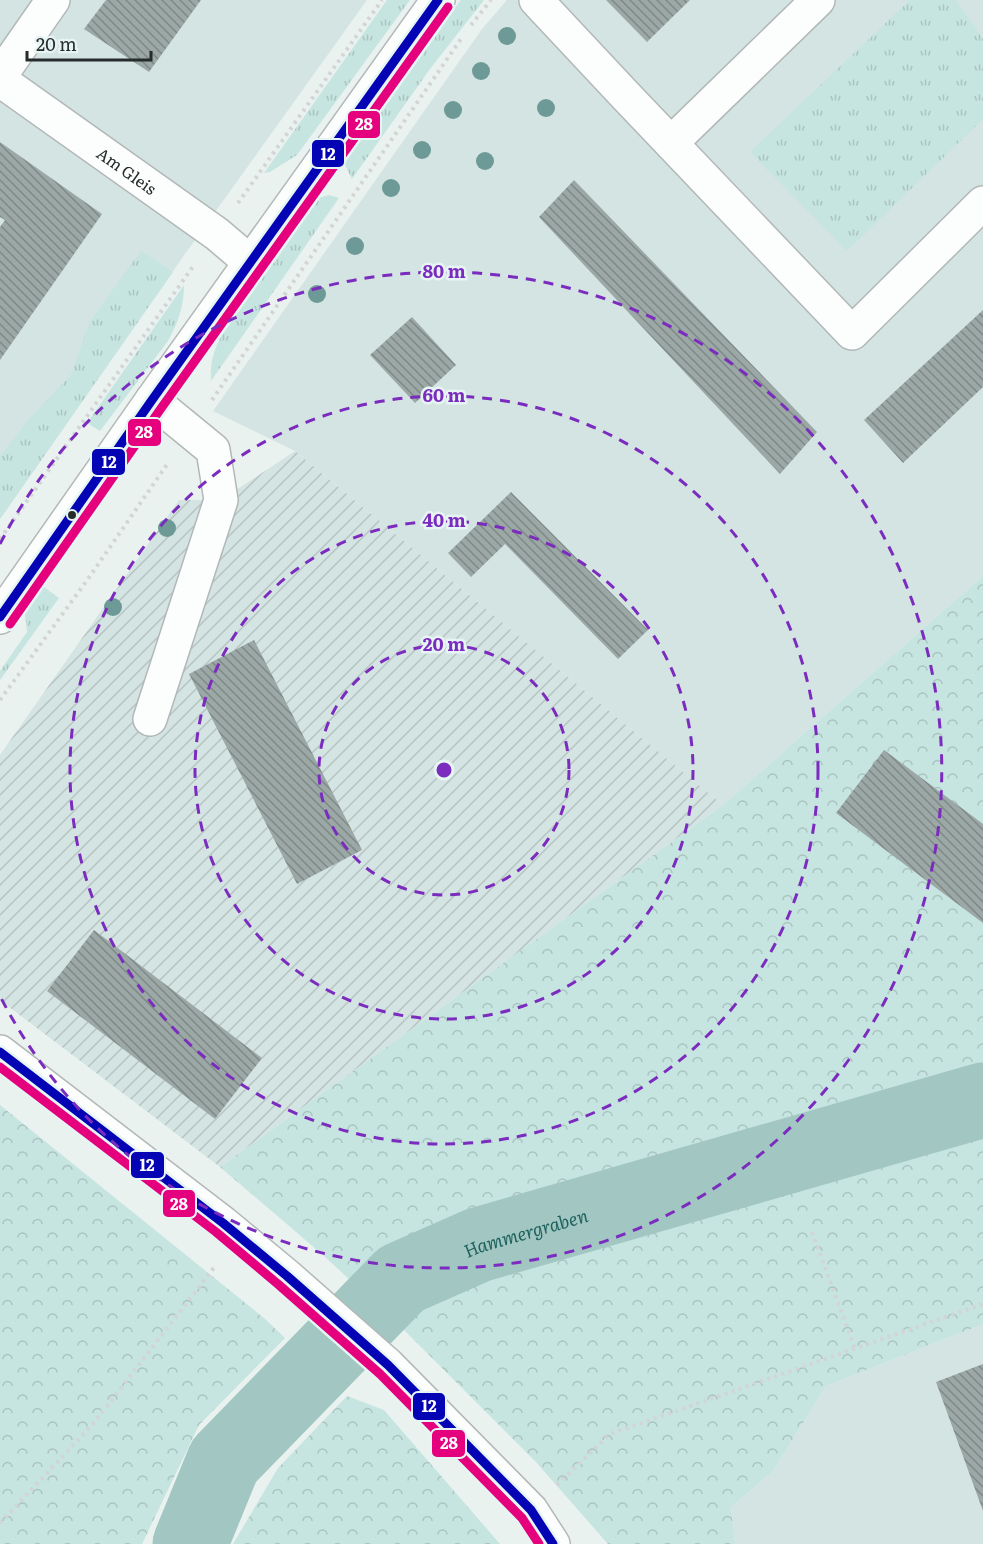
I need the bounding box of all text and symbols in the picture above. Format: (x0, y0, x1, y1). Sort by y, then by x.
scale bar (27, 24, 152, 62)
text: 20 m (36, 30, 77, 57)
line badge: 28 (347, 110, 381, 139)
text: 28 (355, 111, 374, 135)
line badge: 12 (311, 139, 345, 168)
street label: Am Gleis (92, 141, 162, 200)
text: 12 (320, 141, 336, 165)
text: 80 m (422, 257, 466, 284)
text: 60 m (422, 381, 466, 408)
line badge: 28 (127, 418, 162, 447)
text: 28 (135, 419, 154, 443)
line badge: 12 (91, 448, 126, 476)
text: 12 (101, 449, 117, 473)
text: 40 m (422, 506, 466, 533)
unlabelled marker (66, 509, 78, 521)
text: 20 m (423, 630, 465, 657)
centre of rings (434, 760, 454, 780)
line badge: 12 (130, 1151, 165, 1179)
text: 12 (139, 1152, 155, 1176)
line badge: 28 (162, 1189, 196, 1218)
text: 28 (170, 1191, 189, 1215)
water label: Hammergraben (459, 1201, 591, 1263)
line badge: 12 (412, 1392, 446, 1421)
text: 12 (421, 1393, 437, 1417)
line badge: 28 (431, 1429, 466, 1458)
text: 28 (440, 1430, 459, 1454)

